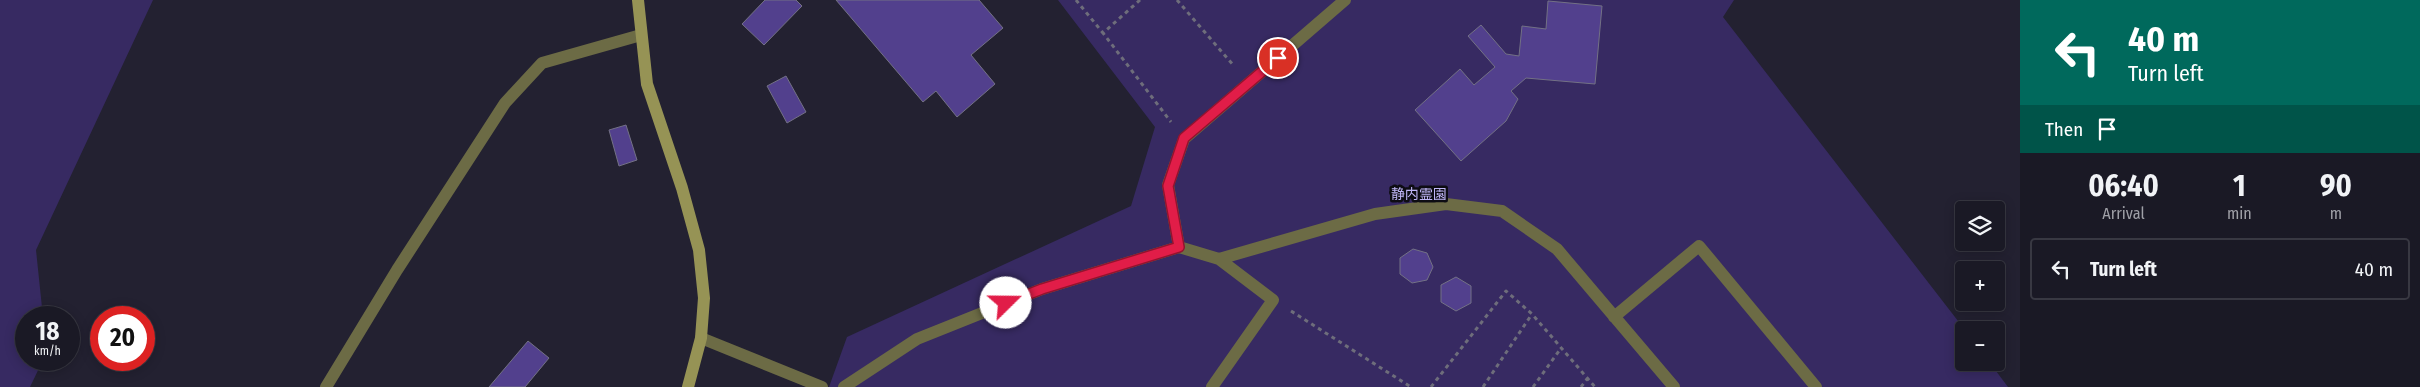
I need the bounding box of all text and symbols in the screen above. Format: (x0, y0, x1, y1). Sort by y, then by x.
text: 40 m (2128, 18, 2199, 60)
icon: left (2045, 20, 2110, 85)
pin (1257, 37, 1299, 79)
icon: arrive (1264, 44, 1292, 72)
text: Turn left (2128, 60, 2204, 87)
icon: arrive (2093, 115, 2121, 143)
text: Then (2045, 118, 2083, 141)
text: 06:40 (2088, 168, 2159, 204)
text: 1 (2233, 168, 2246, 204)
text: 90 (2320, 168, 2352, 204)
park label: 静内霊園 (1391, 186, 1447, 203)
map controls (1955, 201, 2005, 371)
button: layers (1955, 201, 2005, 251)
text: Arrival (2102, 204, 2145, 223)
text: min (2227, 204, 2252, 223)
text: m (2330, 204, 2342, 223)
icon: left (2047, 255, 2075, 283)
text: Turn left (2090, 258, 2157, 281)
text: 40 m (2355, 258, 2393, 281)
button: + (1955, 261, 2005, 311)
position arrow (979, 276, 1031, 328)
speed limit sign: 20 (90, 306, 155, 371)
text: 18 (36, 317, 59, 347)
button: − (1955, 321, 2005, 371)
text: km/h (34, 344, 61, 358)

